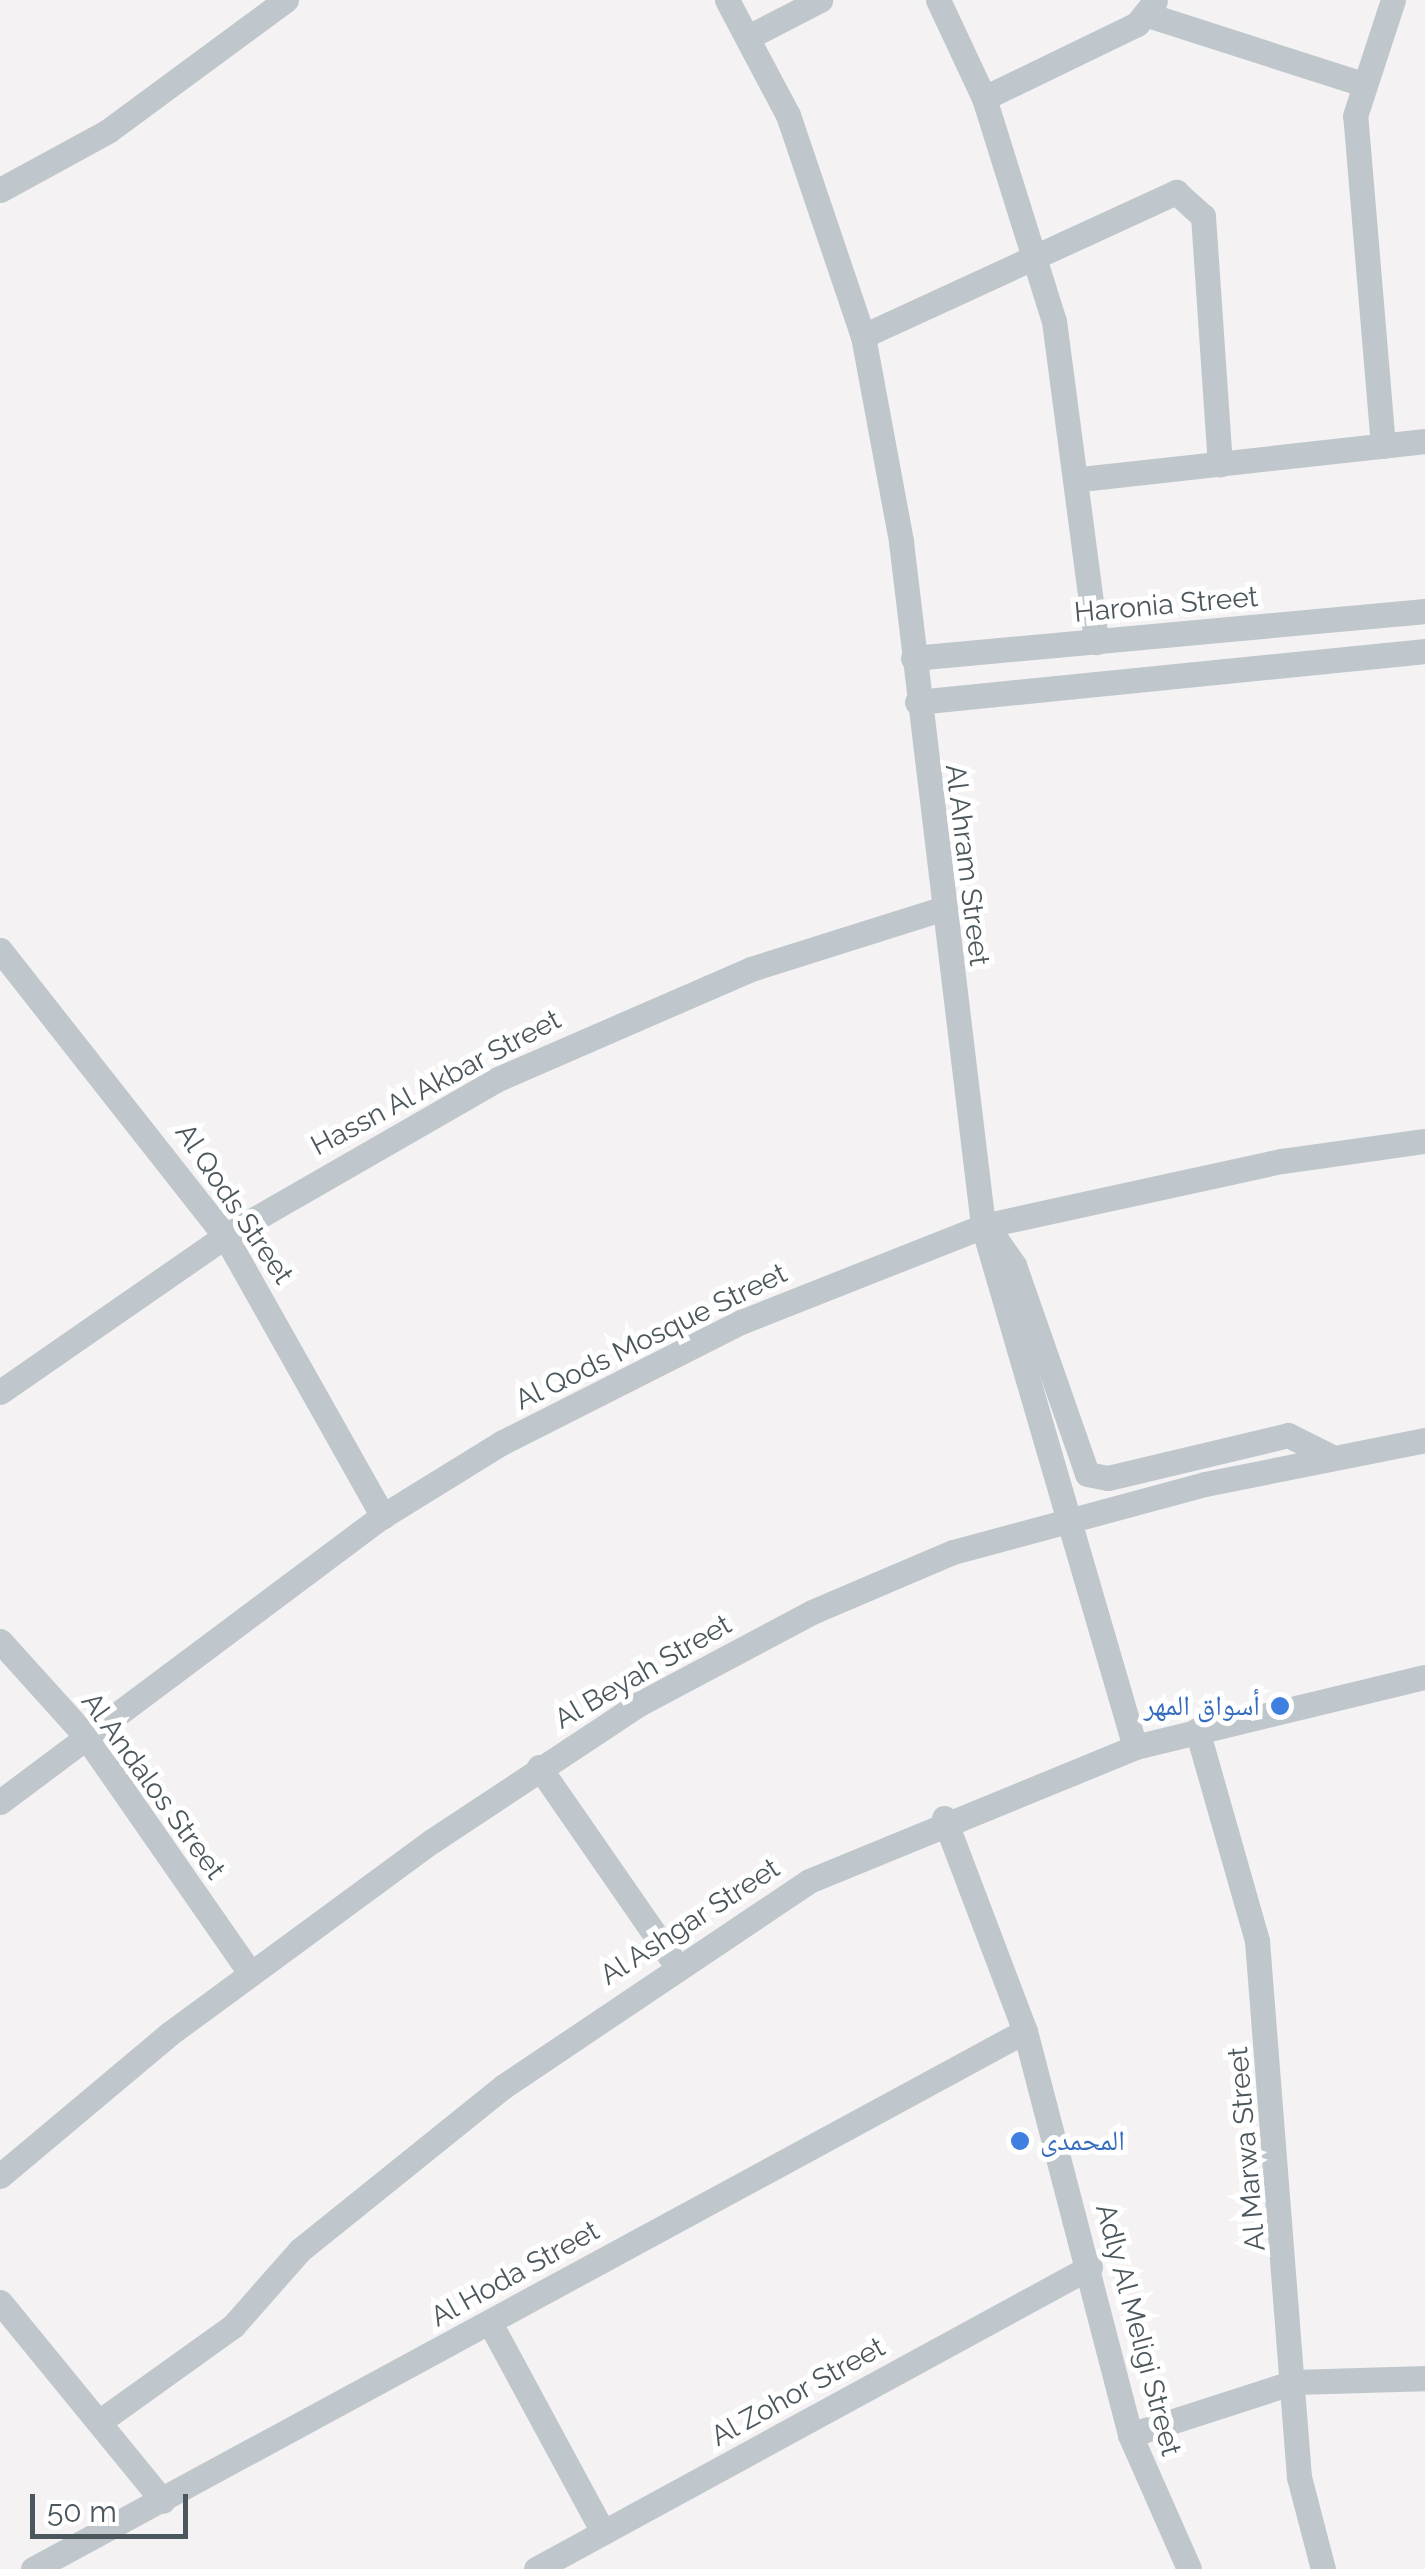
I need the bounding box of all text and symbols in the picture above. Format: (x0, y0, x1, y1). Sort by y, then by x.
street label: Haronia Street (1073, 580, 1259, 630)
street label: Al Ahram Street (938, 761, 996, 969)
street label: Hassn Al Akbar Street (304, 1002, 568, 1164)
street label: Al Qods Street (168, 1117, 300, 1291)
street label: Al Qods Mosque Street (509, 1256, 793, 1418)
street label: Al Beyah Street (548, 1608, 738, 1736)
street label: Al Andalos Street (74, 1685, 232, 1887)
place label: أسواق المهر (1144, 1689, 1260, 1723)
marker: أسواق المهر (1269, 1695, 1291, 1717)
street label: Al Ashgar Street (593, 1851, 787, 1993)
street label: Al Marwa Street (1221, 2045, 1273, 2253)
place label: المحمدى (1040, 2124, 1125, 2158)
marker: المحمدى (1009, 2130, 1031, 2152)
street label: Adly Al Meligi Street (1088, 2199, 1188, 2461)
street label: Al Hoda Street (425, 2214, 605, 2334)
street label: Al Zohor Street (705, 2330, 891, 2454)
scale bar (35, 2474, 192, 2536)
text: 50 m (47, 2494, 117, 2529)

